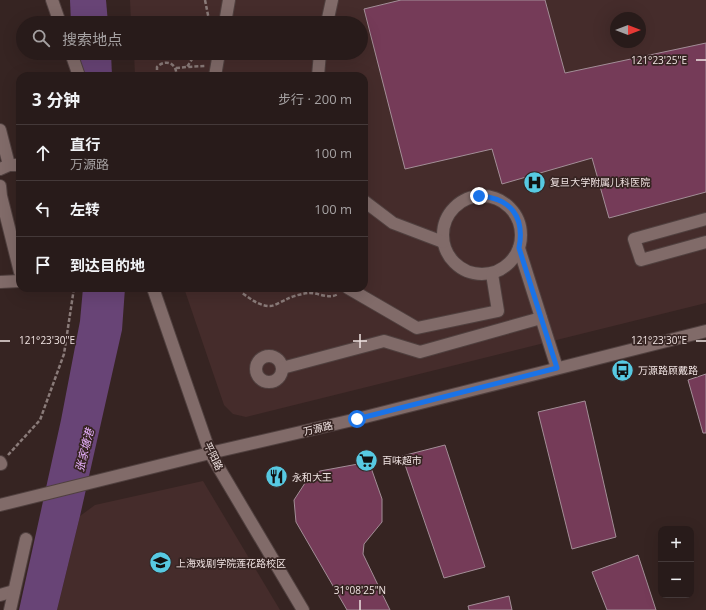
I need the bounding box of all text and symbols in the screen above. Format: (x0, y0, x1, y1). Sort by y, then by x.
north arrow (610, 12, 646, 48)
search box (16, 16, 368, 60)
icon: search (30, 27, 52, 49)
text: 搜索地点 (62, 29, 122, 49)
text: 121°23'25"E (631, 53, 687, 67)
text: 3 分钟 (32, 88, 80, 111)
text: 步行 · 200 m (278, 90, 352, 108)
text: 直行 (70, 134, 100, 154)
icon: ahead (32, 142, 54, 164)
text: 100 m (314, 144, 352, 162)
text: 万源路 (70, 155, 109, 173)
hospital icon: 复旦大学附属儿科医院 (522, 169, 548, 195)
place label: 复旦大学附属儿科医院 (550, 175, 650, 189)
route end (470, 187, 488, 205)
icon: left (32, 198, 54, 220)
text: 左转 (70, 199, 100, 219)
text: 100 m (314, 200, 352, 218)
icon: arrive (32, 254, 54, 276)
text: 到达目的地 (70, 255, 145, 275)
text: 121°23'30"E (19, 333, 75, 347)
text: 121°23'30"E (631, 333, 687, 347)
bus stop icon: 万源路顾戴路 (609, 357, 635, 383)
place label: 万源路顾戴路 (638, 363, 698, 377)
route start (348, 410, 366, 428)
street label: 万源路 (302, 418, 334, 438)
water label: 张家塘港 (71, 425, 97, 473)
street label: 平阳路 (201, 439, 227, 473)
supermarket icon: 百味超市 (354, 447, 380, 473)
place label: 百味超市 (382, 453, 422, 467)
restaurant icon: 永和大王 (264, 464, 290, 490)
place label: 永和大王 (292, 470, 332, 484)
map controls (658, 526, 694, 598)
button: + (658, 526, 694, 562)
school or university icon: 上海戏剧学院莲花路校区 (147, 550, 173, 576)
place label: 上海戏剧学院莲花路校区 (176, 556, 286, 570)
button: − (658, 562, 694, 598)
text: 31°08'25"N (334, 583, 386, 597)

